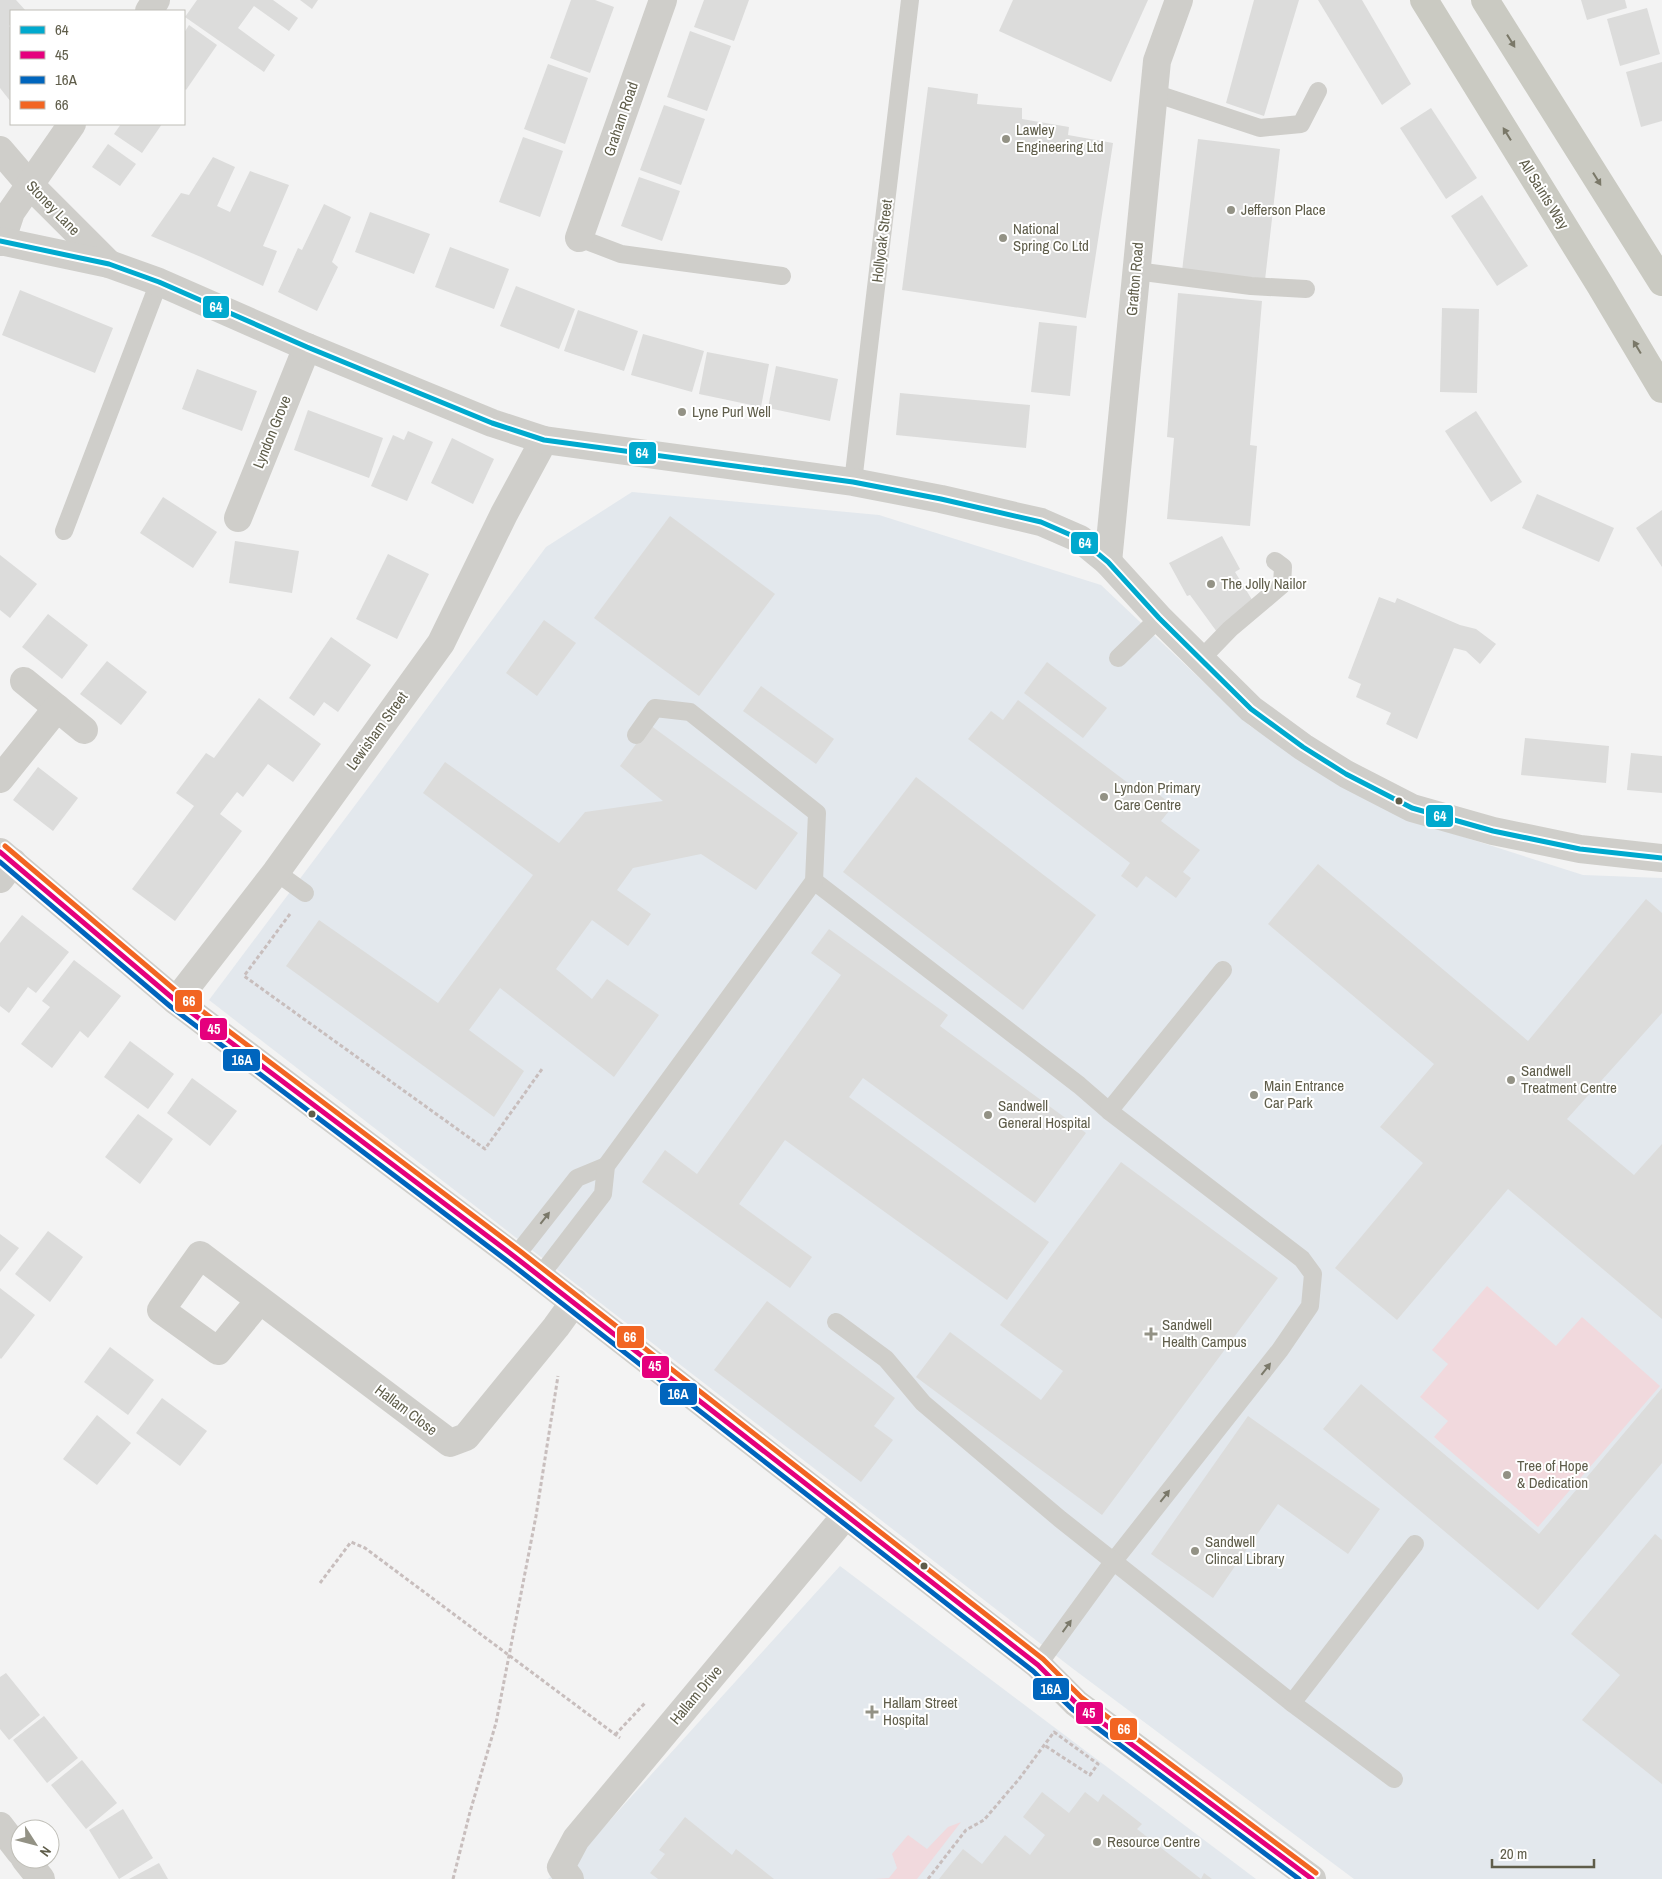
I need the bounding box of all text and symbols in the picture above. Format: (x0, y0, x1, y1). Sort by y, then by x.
legend (10, 10, 185, 125)
text: 64 (55, 19, 69, 40)
one-way arrow (1506, 35, 1516, 48)
text: 45 (55, 44, 69, 65)
text: 16A (55, 69, 78, 90)
street label: Graham Road (598, 79, 643, 159)
text: 66 (55, 94, 69, 115)
place label: Lawley Engineering Ltd (1016, 119, 1104, 157)
one-way arrow (1502, 127, 1511, 140)
marker: Lawley Engineering Ltd (1000, 133, 1012, 145)
street label: All Saints Way (1514, 154, 1575, 234)
one-way arrow (1593, 172, 1602, 186)
street label: Stoney Lane (22, 176, 85, 240)
street label: Hollyoak Street (866, 198, 897, 284)
place label: Jefferson Place (1241, 199, 1326, 220)
marker: Jefferson Place (1225, 204, 1237, 216)
place label: National Spring Co Ltd (1013, 218, 1089, 256)
marker: National Spring Co Ltd (997, 232, 1009, 244)
street label: Grafton Road (1121, 241, 1148, 317)
line badge: 64 (202, 295, 230, 319)
text: 64 (210, 298, 223, 316)
one-way arrow (1633, 340, 1642, 354)
street label: Lyndon Grove (247, 392, 296, 471)
place label: Lyne Purl Well (692, 401, 771, 422)
marker: Lyne Purl Well (676, 406, 688, 418)
line badge: 64 (628, 441, 657, 465)
text: 64 (636, 444, 649, 462)
line badge: 64 (1070, 531, 1099, 555)
text: 64 (1079, 534, 1092, 552)
place label: The Jolly Nailor (1221, 573, 1306, 594)
marker: The Jolly Nailor (1205, 578, 1217, 590)
street label: Lewisham Street (341, 687, 413, 774)
place label: Lyndon Primary Care Centre (1114, 777, 1201, 815)
marker: Lyndon Primary Care Centre (1098, 791, 1110, 803)
unlabelled marker (1394, 796, 1404, 806)
line badge: 64 (1425, 804, 1454, 828)
text: 64 (1434, 807, 1447, 825)
line badge: 66 (174, 989, 203, 1013)
text: 66 (183, 992, 195, 1010)
line badge: 45 (199, 1017, 228, 1041)
text: 45 (208, 1020, 221, 1038)
line badge: 16A (222, 1048, 261, 1072)
text: 16A (231, 1051, 253, 1069)
place label: Sandwell Treatment Centre (1521, 1060, 1617, 1098)
marker: Sandwell Treatment Centre (1505, 1074, 1517, 1086)
place label: Main Entrance Car Park (1264, 1075, 1344, 1113)
marker: Main Entrance Car Park (1248, 1089, 1260, 1101)
place label: Sandwell General Hospital (998, 1095, 1090, 1133)
unlabelled marker (307, 1109, 317, 1119)
marker: Sandwell General Hospital (982, 1109, 994, 1121)
one-way arrow (540, 1212, 550, 1225)
place label: Sandwell Health Campus (1162, 1314, 1247, 1352)
line badge: 66 (616, 1325, 645, 1349)
marker: Sandwell Health Campus (1144, 1327, 1158, 1341)
text: 66 (624, 1328, 636, 1346)
line badge: 45 (641, 1355, 670, 1379)
text: 45 (649, 1357, 662, 1375)
one-way arrow (1260, 1362, 1271, 1375)
street label: Hallam Close (371, 1379, 442, 1440)
line badge: 16A (659, 1382, 698, 1406)
text: 16A (667, 1385, 689, 1403)
place label: Tree of Hope & Dedication (1517, 1455, 1589, 1493)
marker: Tree of Hope & Dedication (1501, 1469, 1513, 1481)
one-way arrow (1160, 1490, 1171, 1503)
place label: Sandwell Clincal Library (1205, 1531, 1285, 1569)
marker: Sandwell Clincal Library (1189, 1545, 1201, 1557)
unlabelled marker (919, 1561, 929, 1571)
one-way arrow (1062, 1619, 1072, 1632)
street label: Hallam Drive (665, 1661, 727, 1729)
line badge: 16A (1032, 1677, 1070, 1701)
text: 16A (1040, 1680, 1062, 1698)
place label: Hallam Street Hospital (883, 1692, 958, 1730)
line badge: 45 (1075, 1701, 1104, 1725)
text: 45 (1083, 1704, 1096, 1722)
marker: Hallam Street Hospital (865, 1705, 879, 1719)
line badge: 66 (1109, 1717, 1138, 1741)
text: 66 (1118, 1720, 1130, 1738)
north arrow (10, 1819, 60, 1869)
place label: Resource Centre (1107, 1831, 1200, 1852)
marker: Resource Centre (1091, 1836, 1103, 1848)
scale bar (1492, 1836, 1594, 1868)
text: N (36, 1843, 55, 1860)
text: 20 m (1500, 1843, 1527, 1864)

